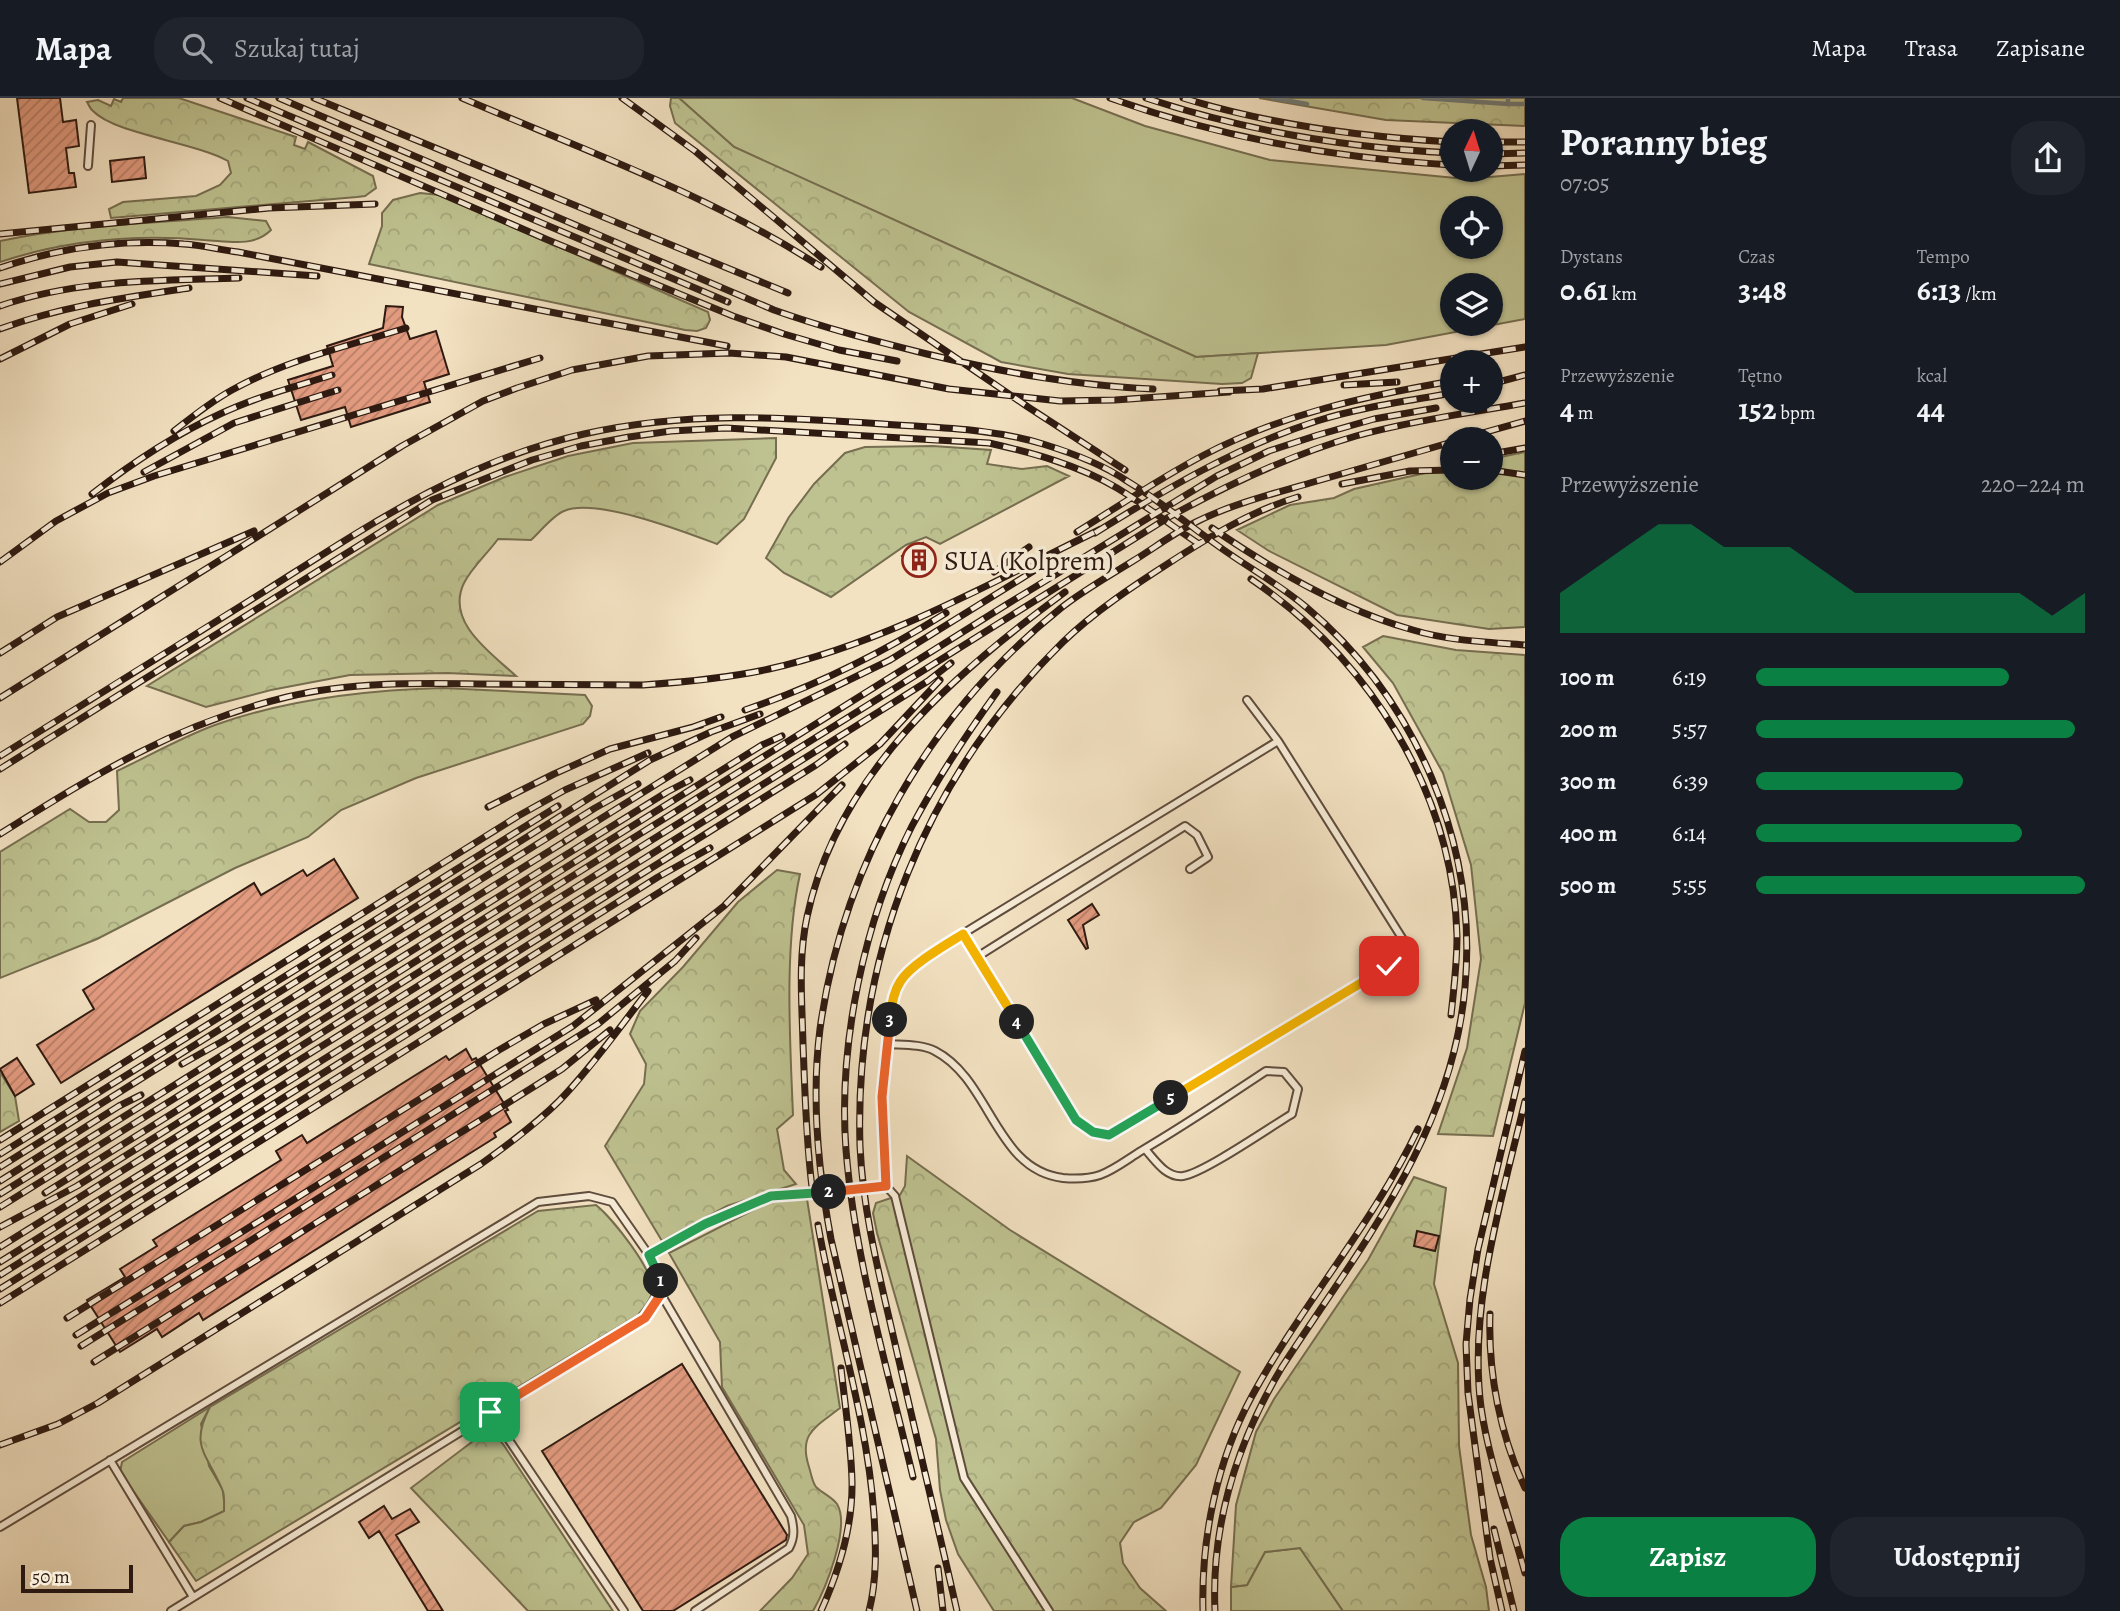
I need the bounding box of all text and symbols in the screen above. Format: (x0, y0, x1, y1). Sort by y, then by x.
search box (154, 17, 644, 80)
text: Mapa (35, 26, 112, 71)
icon: search (178, 29, 216, 67)
text: Szukaj tutaj (234, 31, 360, 66)
text: Mapa (1812, 32, 1867, 64)
text: Trasa (1905, 32, 1958, 64)
text: Zapisane (1996, 32, 2085, 64)
text: Poranny bieg (1560, 116, 1767, 168)
north arrow (1440, 119, 1503, 182)
map controls (1440, 119, 1503, 490)
button: share (2011, 121, 2085, 195)
text: 07:05 (1560, 168, 1610, 199)
button: locate (1440, 196, 1503, 259)
text: Dystans (1560, 244, 1623, 270)
text: Czas (1738, 244, 1775, 270)
text: Tempo (1917, 244, 1970, 270)
text: 0.61 (1560, 270, 1608, 310)
text: 3:48 (1738, 270, 1787, 310)
text: 6:13 (1917, 270, 1961, 310)
button: layers (1440, 273, 1503, 336)
text: km (1608, 281, 1637, 307)
text: /km (1961, 281, 1997, 307)
button: + (1440, 350, 1503, 413)
text: Przewyższenie (1560, 363, 1675, 389)
text: Tętno (1738, 363, 1782, 389)
text: kcal (1917, 363, 1947, 389)
text: 4 (1560, 389, 1574, 429)
text: 152 (1738, 389, 1776, 429)
text: 44 (1917, 389, 1945, 429)
text: m (1574, 400, 1594, 426)
text: bpm (1776, 400, 1816, 426)
button: − (1440, 427, 1503, 490)
text: Przewyższenie (1560, 469, 1699, 500)
text: 220–224 m (1981, 469, 2085, 500)
building icon: SUA (Kolprem) (900, 541, 938, 579)
place label: SUA (Kolprem) (944, 542, 1114, 580)
text: 100 m (1560, 662, 1615, 693)
text: 6:19 (1672, 662, 1706, 693)
text: 200 m (1560, 714, 1618, 745)
text: 5:57 (1672, 714, 1707, 745)
text: 300 m (1560, 766, 1616, 797)
text: 6:39 (1672, 766, 1708, 797)
text: 400 m (1560, 818, 1617, 849)
text: 6:14 (1672, 818, 1706, 849)
text: 500 m (1560, 870, 1616, 901)
text: 5:55 (1672, 870, 1707, 901)
pin (1359, 936, 1419, 996)
icon: check (1370, 947, 1408, 985)
pin: 3 (872, 1002, 908, 1038)
pin: 4 (1000, 1004, 1034, 1040)
text: 3 (885, 1006, 894, 1032)
text: 4 (1012, 1008, 1021, 1034)
pin: 5 (1154, 1080, 1188, 1116)
text: 5 (1166, 1084, 1175, 1110)
pin: 2 (812, 1174, 846, 1210)
text: 2 (824, 1178, 833, 1204)
pin: 1 (644, 1264, 678, 1298)
text: 1 (657, 1267, 664, 1293)
pin (460, 1382, 520, 1442)
icon: arrive (471, 1393, 509, 1431)
button: Zapisz (1560, 1517, 1816, 1597)
button: Udostępnij (1830, 1517, 2085, 1597)
scale bar (21, 1562, 133, 1594)
text: 50 m (32, 1564, 70, 1590)

